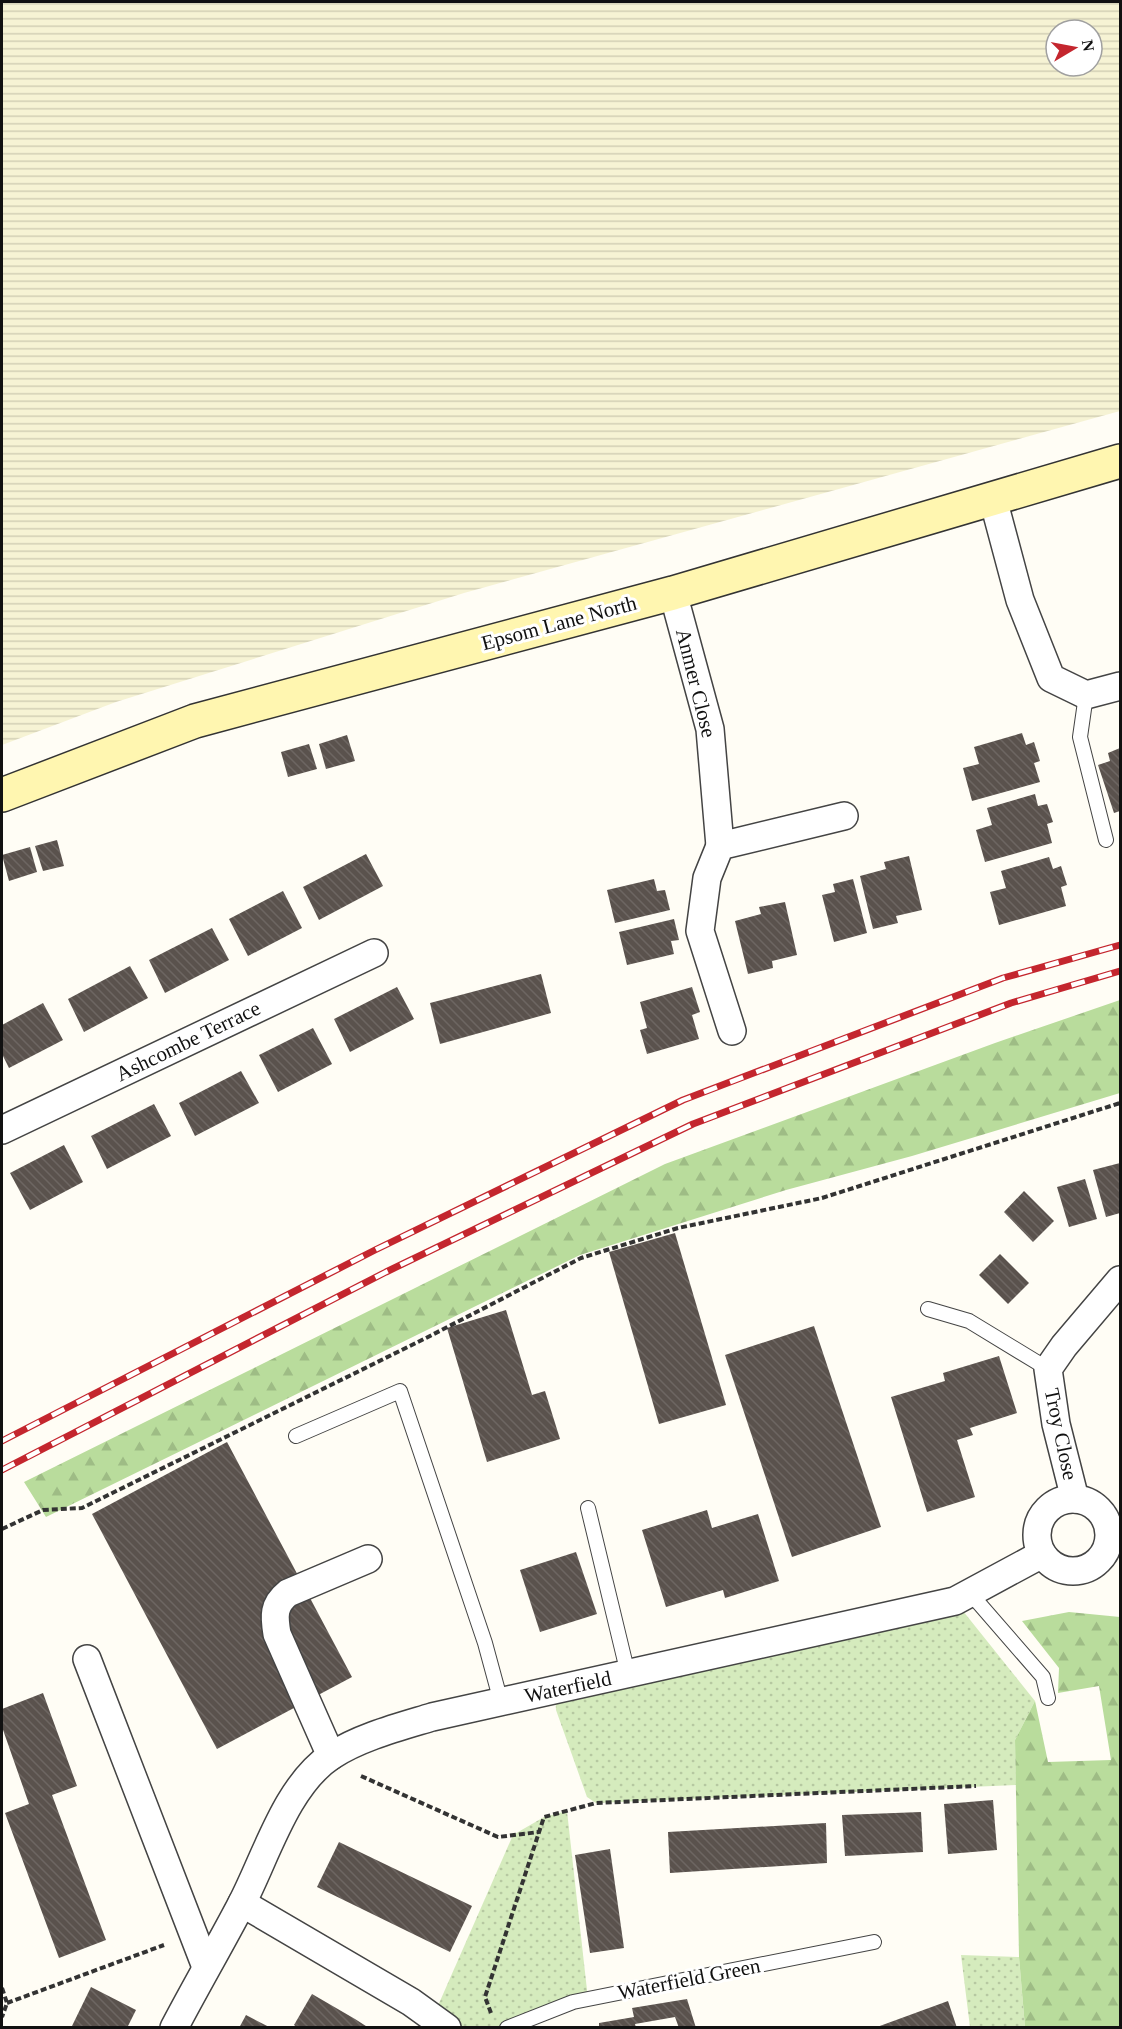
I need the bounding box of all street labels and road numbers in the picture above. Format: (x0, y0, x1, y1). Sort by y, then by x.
street label: Epsom Lane North (479, 591, 640, 655)
street label: Anmer Close (671, 626, 721, 740)
street label: Ashcombe Terrace (112, 996, 264, 1086)
street label: Troy Close (1040, 1386, 1082, 1482)
street label: Waterfield (522, 1666, 614, 1708)
street label: Waterfield Green (616, 1953, 763, 2005)

